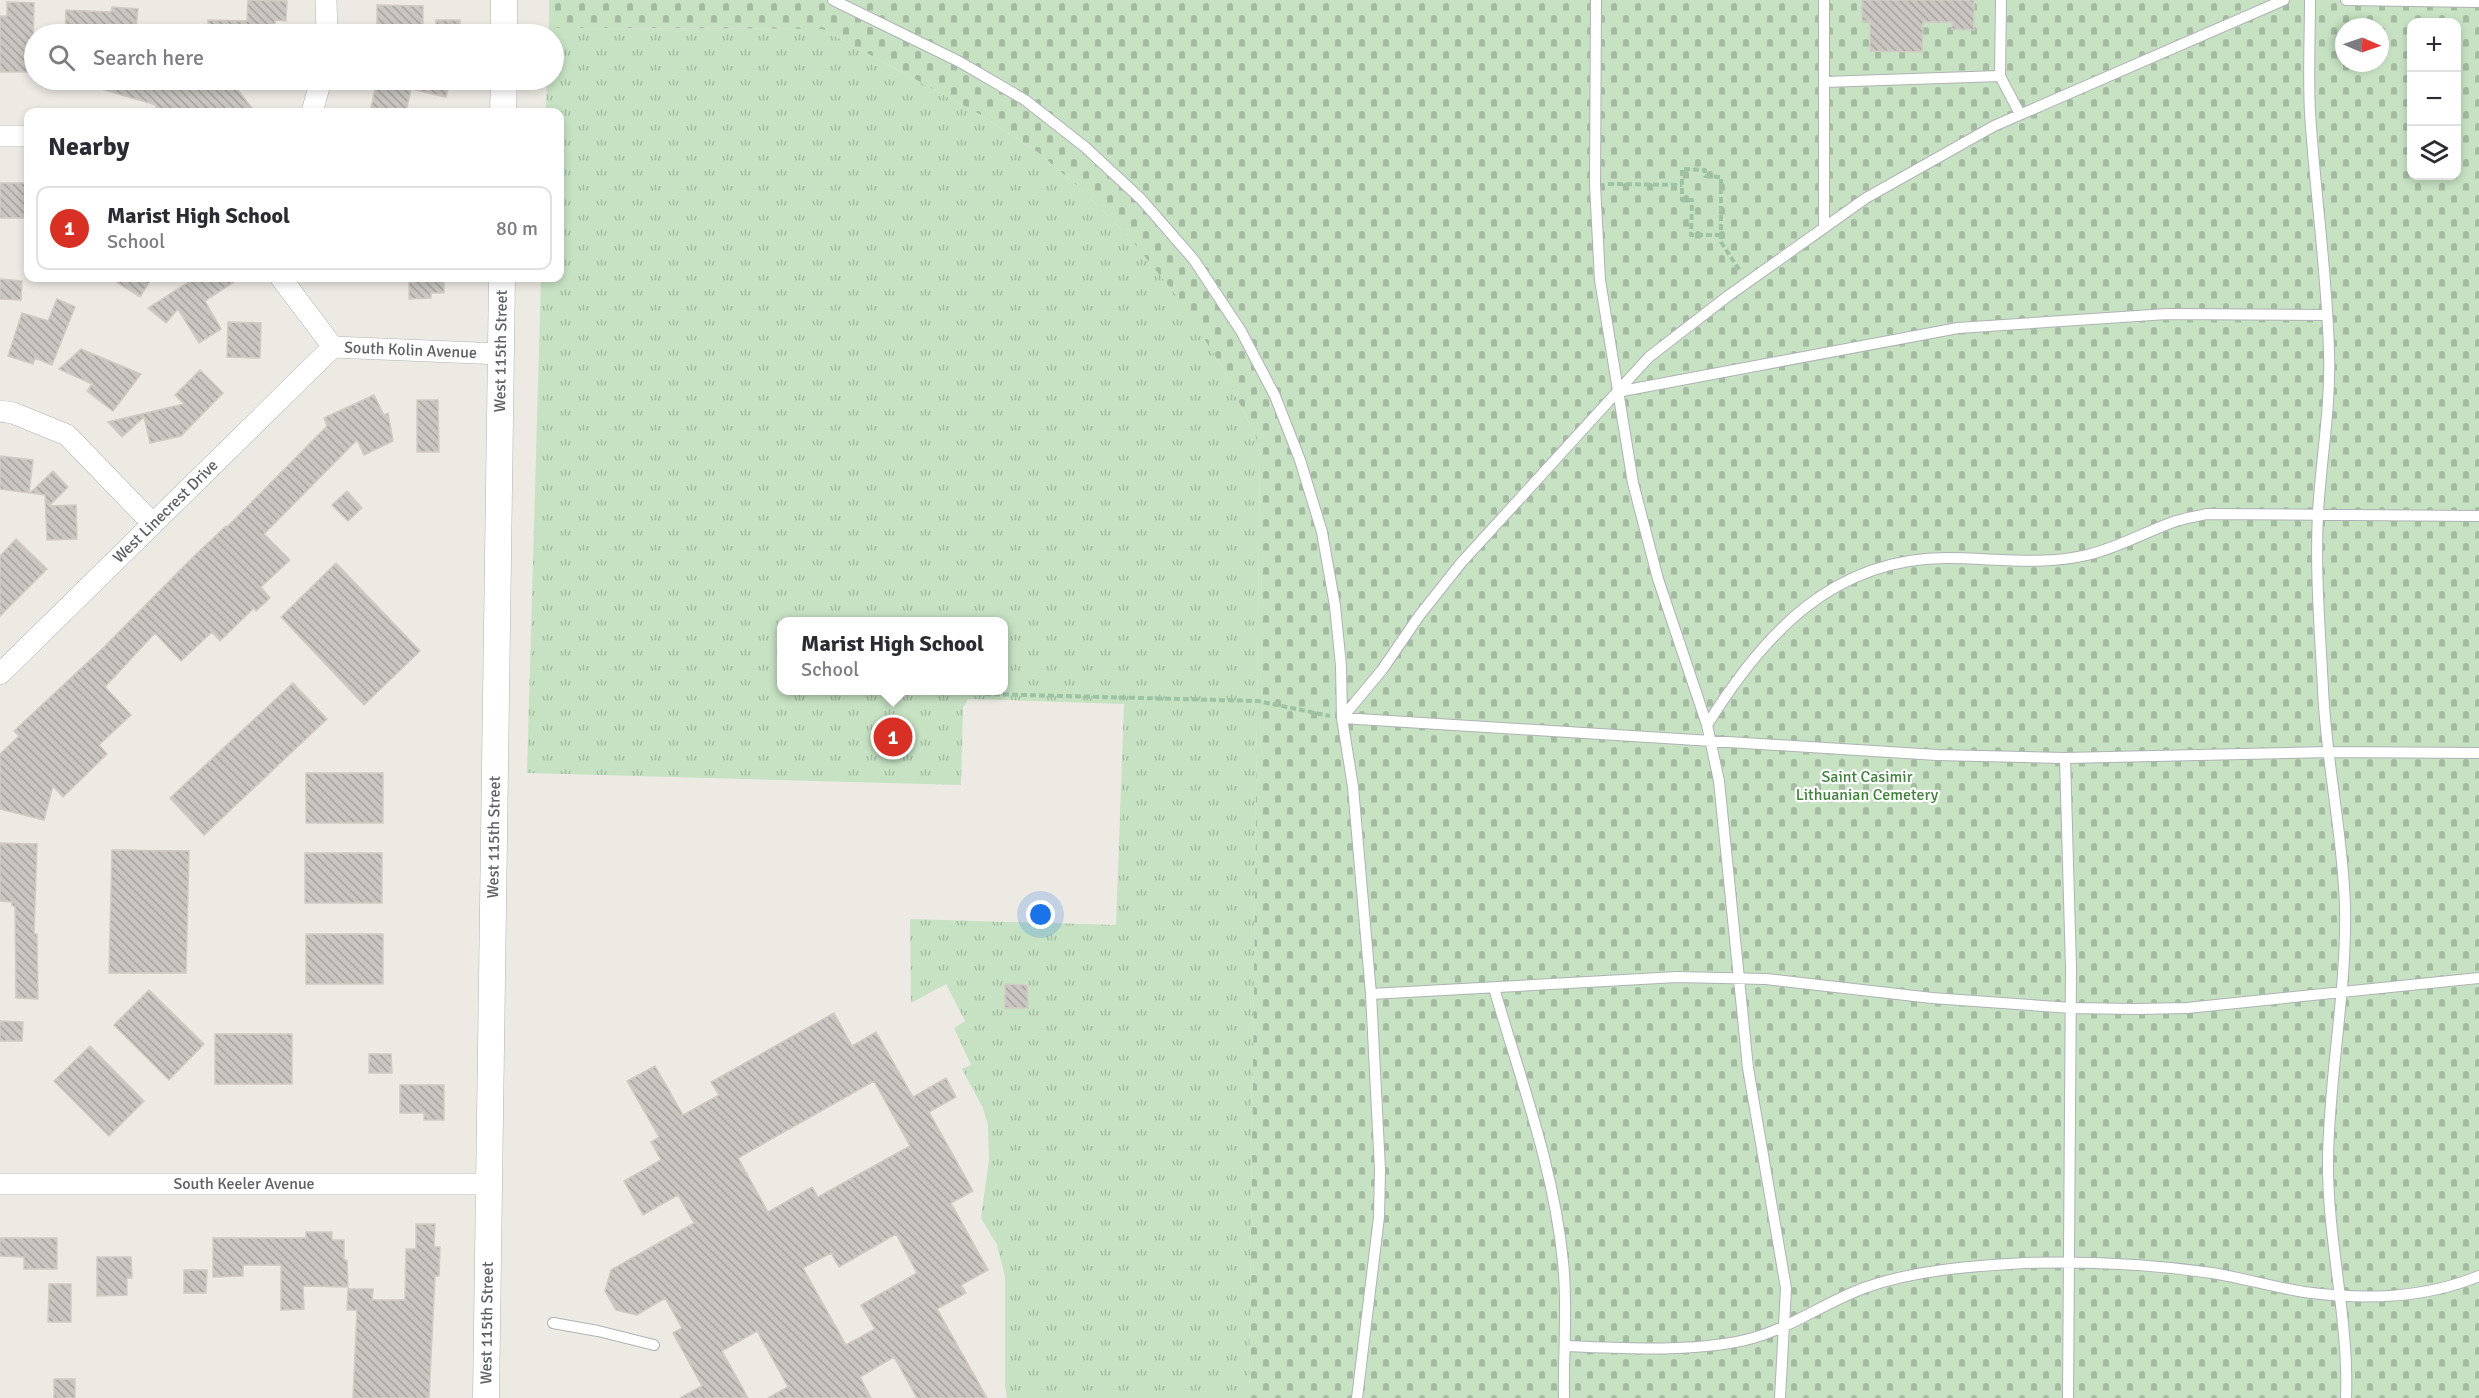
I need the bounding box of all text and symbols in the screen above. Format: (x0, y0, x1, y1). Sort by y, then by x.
north arrow (2335, 18, 2389, 72)
map controls (2407, 18, 2461, 180)
button: + (2407, 18, 2461, 72)
search box (24, 24, 564, 90)
icon: search (45, 41, 78, 74)
text: Search here (93, 44, 204, 71)
button: − (2407, 72, 2461, 126)
button: layers (2407, 126, 2461, 180)
text: Nearby (48, 131, 129, 163)
text: Marist High School (107, 202, 290, 229)
text: 1 (64, 216, 75, 241)
text: 80 m (496, 216, 538, 241)
text: School (107, 229, 165, 254)
street label: West 115th Street (490, 289, 512, 413)
street label: South Kolin Avenue (344, 337, 477, 363)
street label: West Linecrest Drive (109, 455, 222, 567)
popup (777, 617, 1008, 695)
text: Marist High School (801, 630, 984, 657)
text: School (801, 657, 859, 682)
pin: 1 (874, 714, 912, 760)
park label: Saint Casimir Lithuanian Cemetery (1796, 767, 1939, 805)
street label: West 115th Street (483, 775, 505, 899)
your location (1026, 900, 1055, 929)
street label: South Keeler Avenue (173, 1174, 315, 1194)
street label: West 115th Street (476, 1261, 498, 1384)

